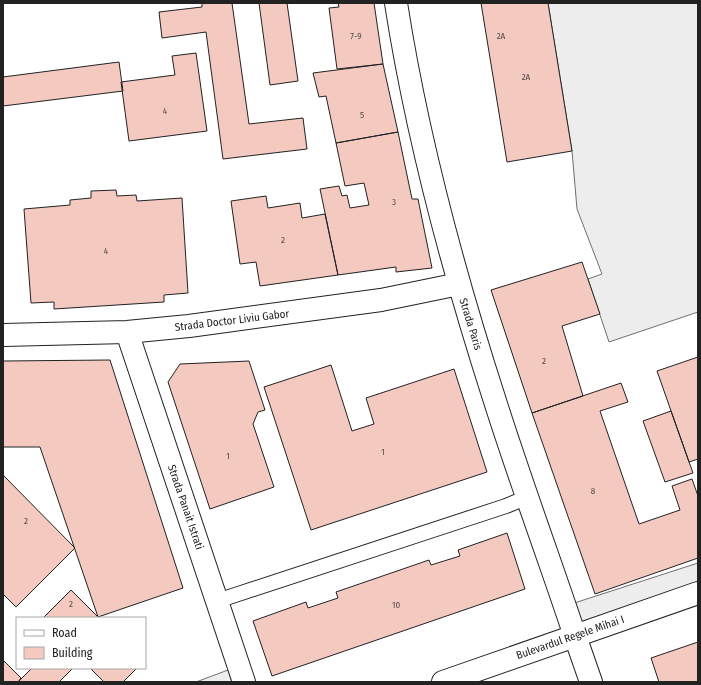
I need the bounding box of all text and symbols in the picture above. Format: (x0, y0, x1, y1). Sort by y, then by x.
house number: 7-9 (350, 31, 362, 41)
house number: 2A (497, 31, 506, 41)
house number: 2A (522, 72, 531, 82)
house number: 4 (163, 106, 168, 116)
house number: 5 (360, 110, 364, 120)
house number: 3 (392, 197, 396, 207)
house number: 2 (281, 235, 285, 245)
house number: 4 (104, 246, 109, 256)
street label: Strada Paris (456, 297, 485, 352)
street label: Strada Doctor Liviu Gabor (174, 307, 290, 334)
house number: 2 (542, 356, 546, 366)
house number: 1 (381, 447, 385, 457)
house number: 1 (226, 451, 230, 461)
street label: Strada Panait Istrati (165, 463, 206, 552)
house number: 8 (591, 486, 596, 496)
house number: 2 (24, 516, 28, 526)
house number: 2 (69, 599, 73, 609)
house number: 10 (392, 600, 400, 610)
street label: Bulevardul Regele Mihai I (514, 613, 626, 662)
legend (16, 617, 146, 669)
text: Road (52, 626, 77, 640)
text: Building (52, 646, 93, 660)

